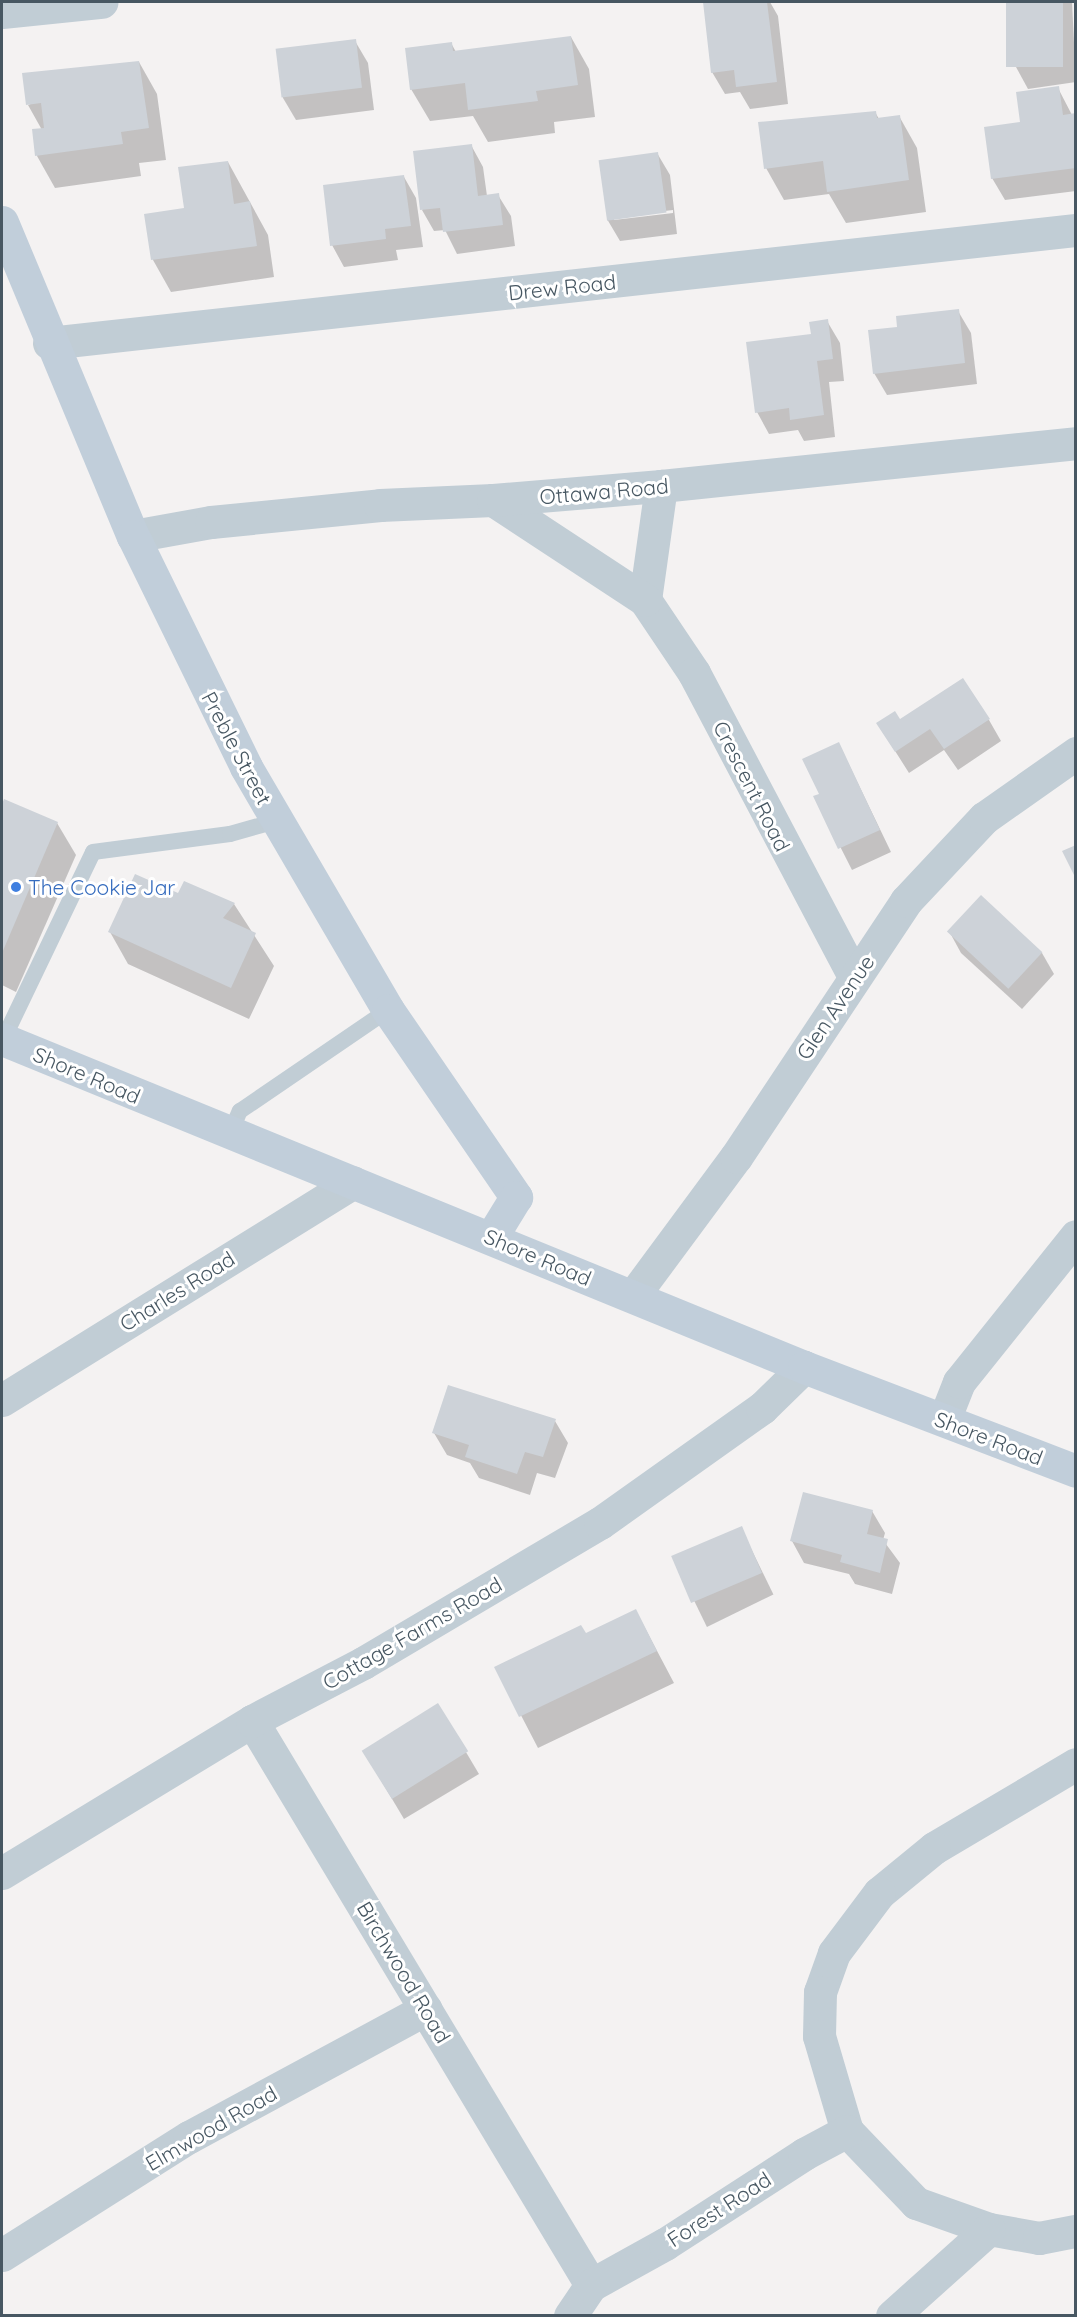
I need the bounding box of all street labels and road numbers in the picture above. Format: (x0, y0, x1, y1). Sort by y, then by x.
street label: Drew Road (507, 269, 617, 305)
street label: Ottawa Road (538, 473, 670, 509)
street label: Preble Street (197, 687, 277, 809)
street label: Crescent Road (708, 717, 796, 855)
street label: Glen Avenue (791, 950, 879, 1064)
street label: Shore Road (30, 1041, 144, 1109)
street label: Shore Road (481, 1223, 595, 1291)
street label: Charles Road (115, 1246, 239, 1336)
street label: Shore Road (931, 1406, 1047, 1470)
street label: Cottage Farms Road (318, 1571, 506, 1695)
street label: Birchwood Road (352, 1897, 456, 2047)
street label: Elmwood Road (141, 2080, 281, 2176)
street label: Forest Road (662, 2166, 776, 2252)

